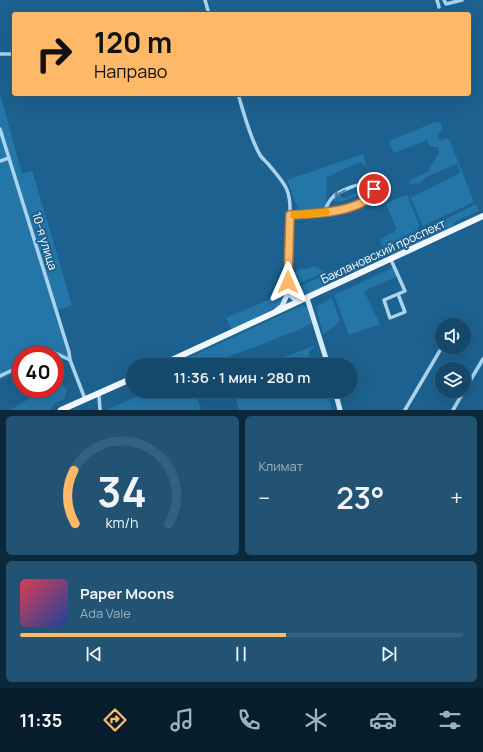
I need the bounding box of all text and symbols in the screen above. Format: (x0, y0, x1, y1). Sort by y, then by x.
text: 120 m (94, 23, 172, 61)
icon: right (28, 28, 80, 80)
text: Направо (94, 59, 168, 83)
pin (357, 172, 391, 206)
icon: arrive (363, 178, 385, 200)
one-way arrow (334, 190, 346, 197)
street label: 10-я улица (28, 210, 62, 272)
street label: Баклановский проспект (318, 215, 448, 287)
position arrow (267, 261, 309, 303)
map controls (435, 318, 471, 398)
button: sound (435, 318, 471, 354)
speed limit sign: 40 (12, 346, 64, 398)
button: layers (435, 362, 471, 398)
text: 11:36 · 1 мин · 280 m (174, 367, 310, 388)
text: Климат (259, 457, 303, 475)
text: 34 (97, 462, 147, 518)
text: 23° (336, 477, 384, 518)
text: − (259, 483, 270, 513)
text: + (450, 483, 463, 513)
text: km/h (106, 512, 139, 531)
text: Paper Moons (80, 583, 174, 604)
text: Ada Vale (80, 604, 131, 622)
icon: previous (83, 643, 105, 665)
icon: pause (230, 643, 252, 665)
icon: next (378, 643, 400, 665)
icon: directions (101, 706, 129, 734)
icon: music (168, 706, 196, 734)
icon: phone (235, 706, 263, 734)
icon: climate (302, 706, 330, 734)
icon: car (369, 706, 397, 734)
icon: filters (436, 706, 464, 734)
text: 11:35 (19, 708, 62, 732)

